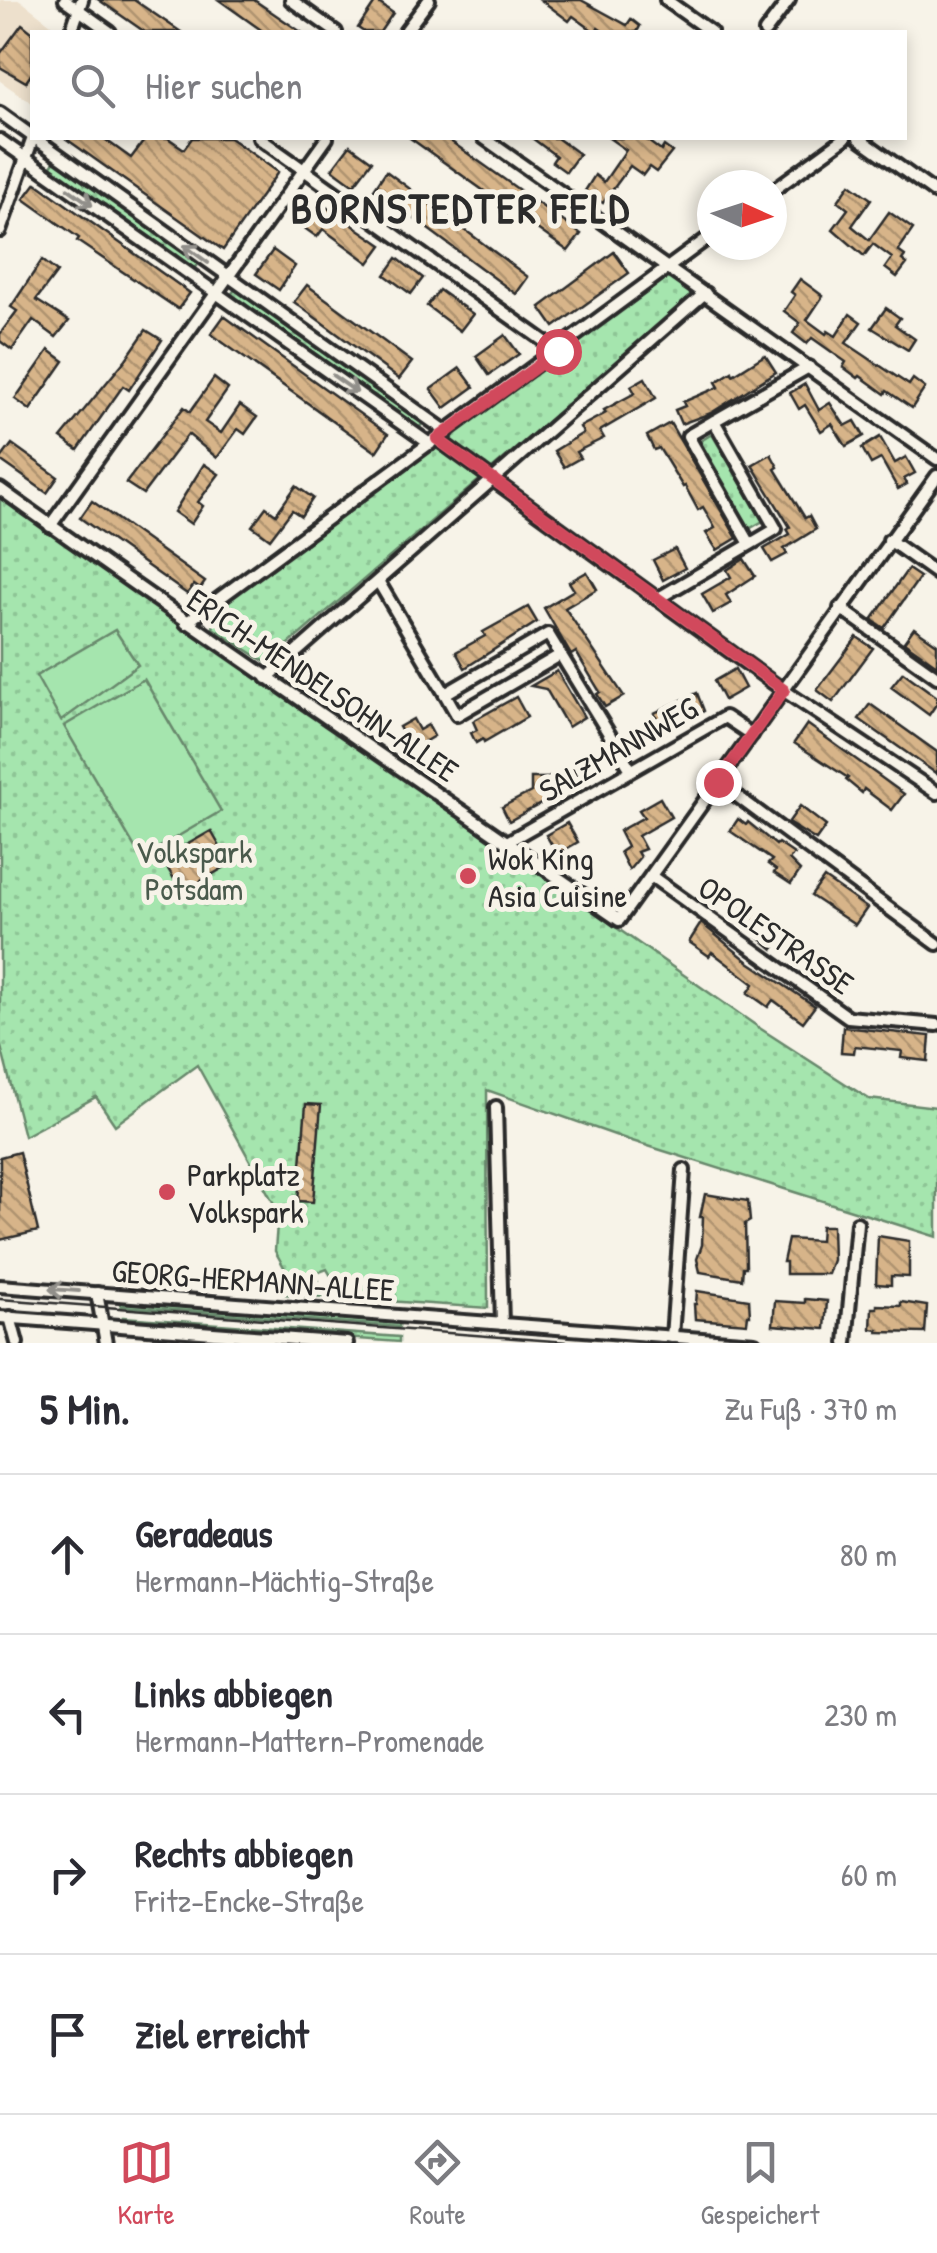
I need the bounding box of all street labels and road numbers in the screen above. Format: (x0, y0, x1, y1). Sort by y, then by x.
street label: ERICH-MENDELSOHN-ALLEE (179, 578, 467, 792)
street label: SALZMANNWEG (531, 686, 706, 812)
street label: OPOLESTRASSE (690, 866, 862, 1004)
street label: GEORG-HERMANN-ALLEE (110, 1249, 396, 1311)

